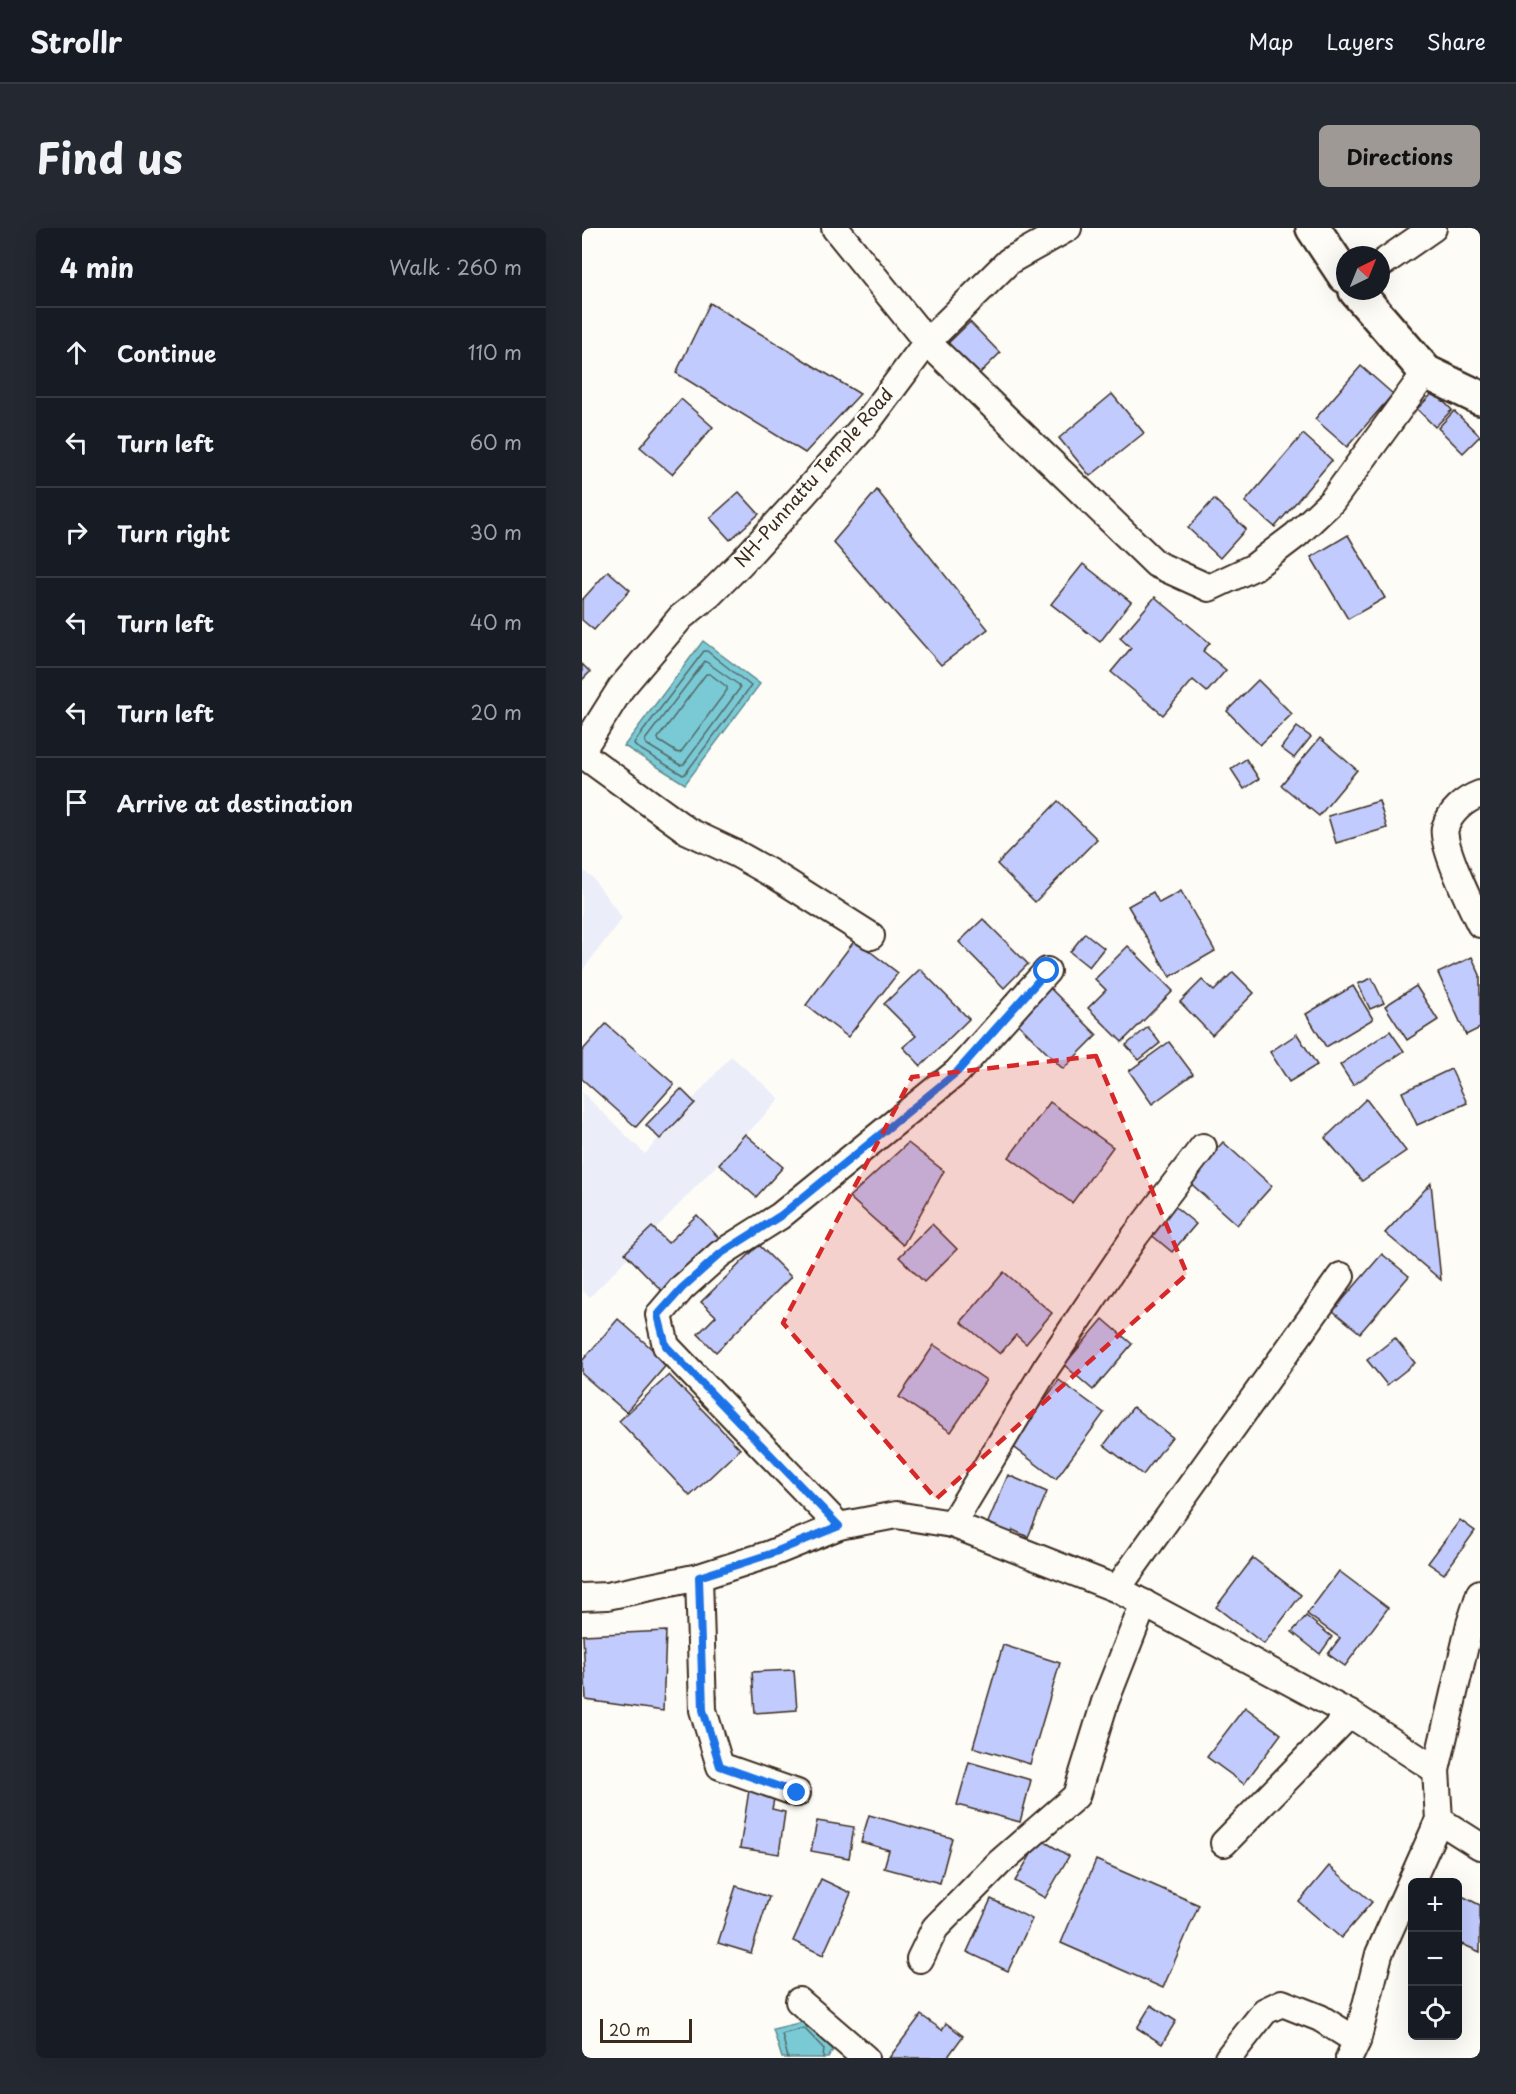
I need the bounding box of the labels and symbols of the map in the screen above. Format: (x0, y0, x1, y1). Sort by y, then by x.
north arrow (1336, 246, 1390, 300)
street label: NH-Punnattu Temple Road (727, 381, 899, 573)
route start (1033, 957, 1059, 983)
route end (783, 1779, 809, 1805)
scale bar (600, 2016, 692, 2044)

